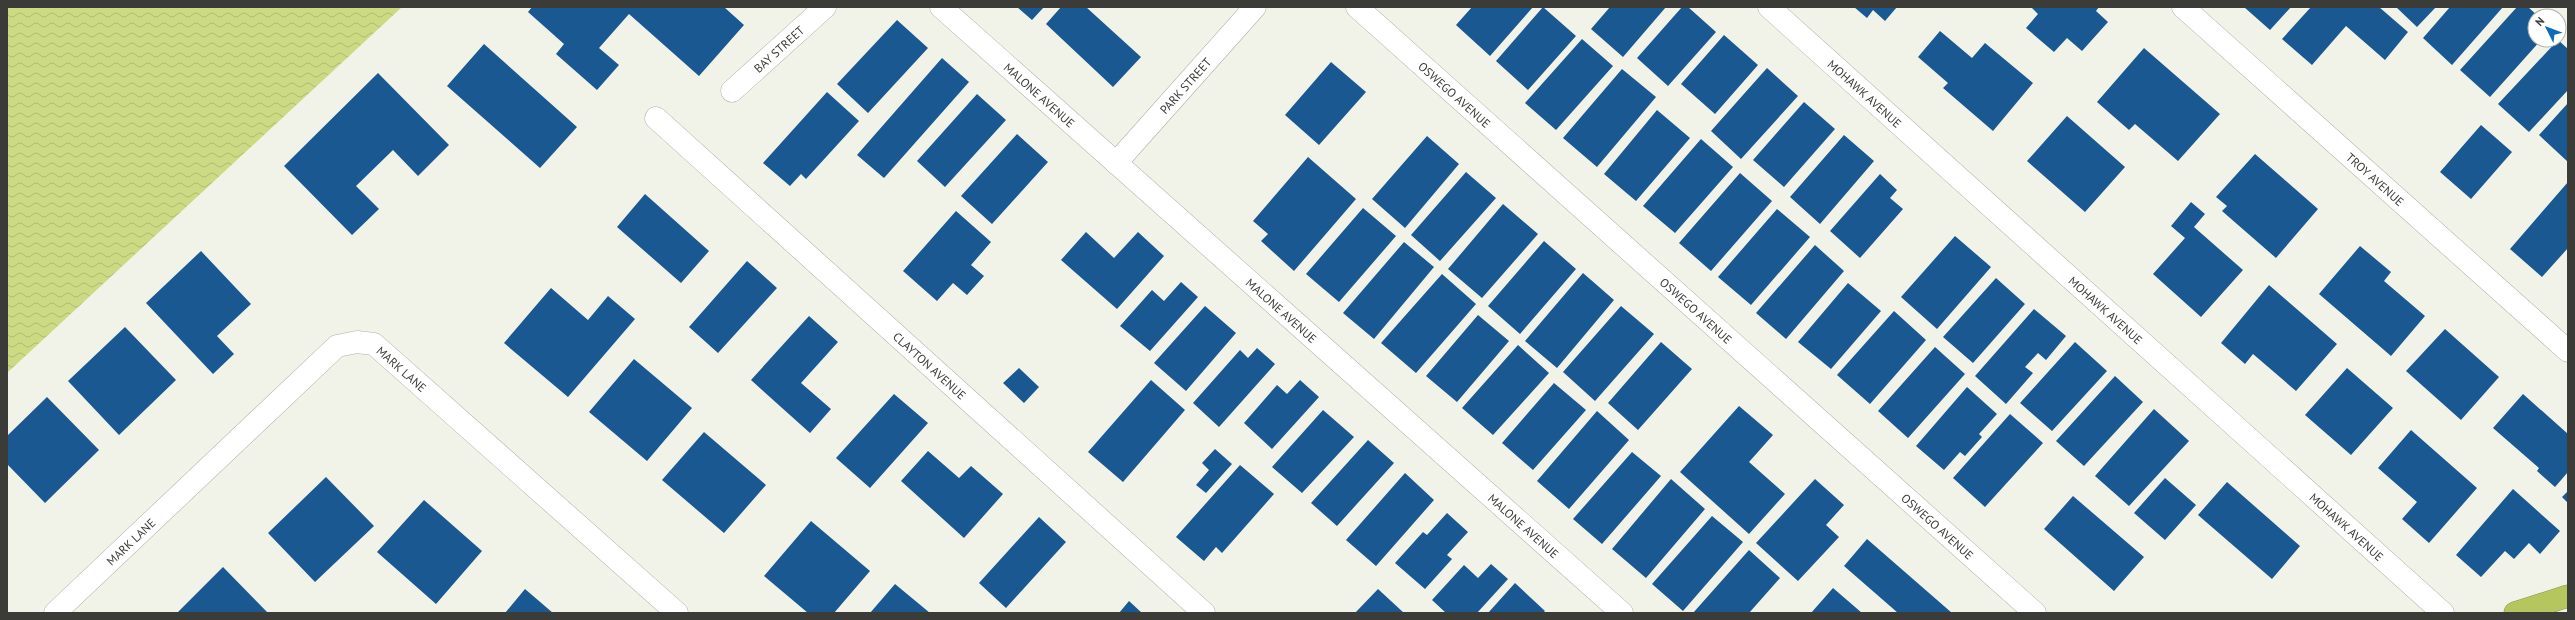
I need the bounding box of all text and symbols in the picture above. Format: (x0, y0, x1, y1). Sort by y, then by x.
north arrow (2527, 8, 2567, 48)
text: N (2532, 14, 2547, 29)
street label: BAY STREET (750, 22, 807, 75)
street label: PARK STREET (1156, 54, 1214, 116)
street label: MOHAWK AVENUE (1825, 56, 1905, 130)
street label: OSWEGO AVENUE (1416, 58, 1494, 130)
street label: MALONE AVENUE (1001, 59, 1078, 130)
street label: TROY AVENUE (2343, 149, 2407, 209)
street label: MOHAWK AVENUE (2066, 273, 2146, 347)
street label: OSWEGO AVENUE (1657, 274, 1735, 346)
street label: MALONE AVENUE (1243, 275, 1320, 346)
street label: CLAYTON AVENUE (890, 329, 969, 402)
street label: MARK LANE (374, 343, 430, 395)
street label: MOHAWK AVENUE (2307, 489, 2387, 564)
street label: MALONE AVENUE (1485, 490, 1562, 561)
street label: OSWEGO AVENUE (1899, 490, 1977, 562)
street label: MARK LANE (103, 515, 158, 568)

